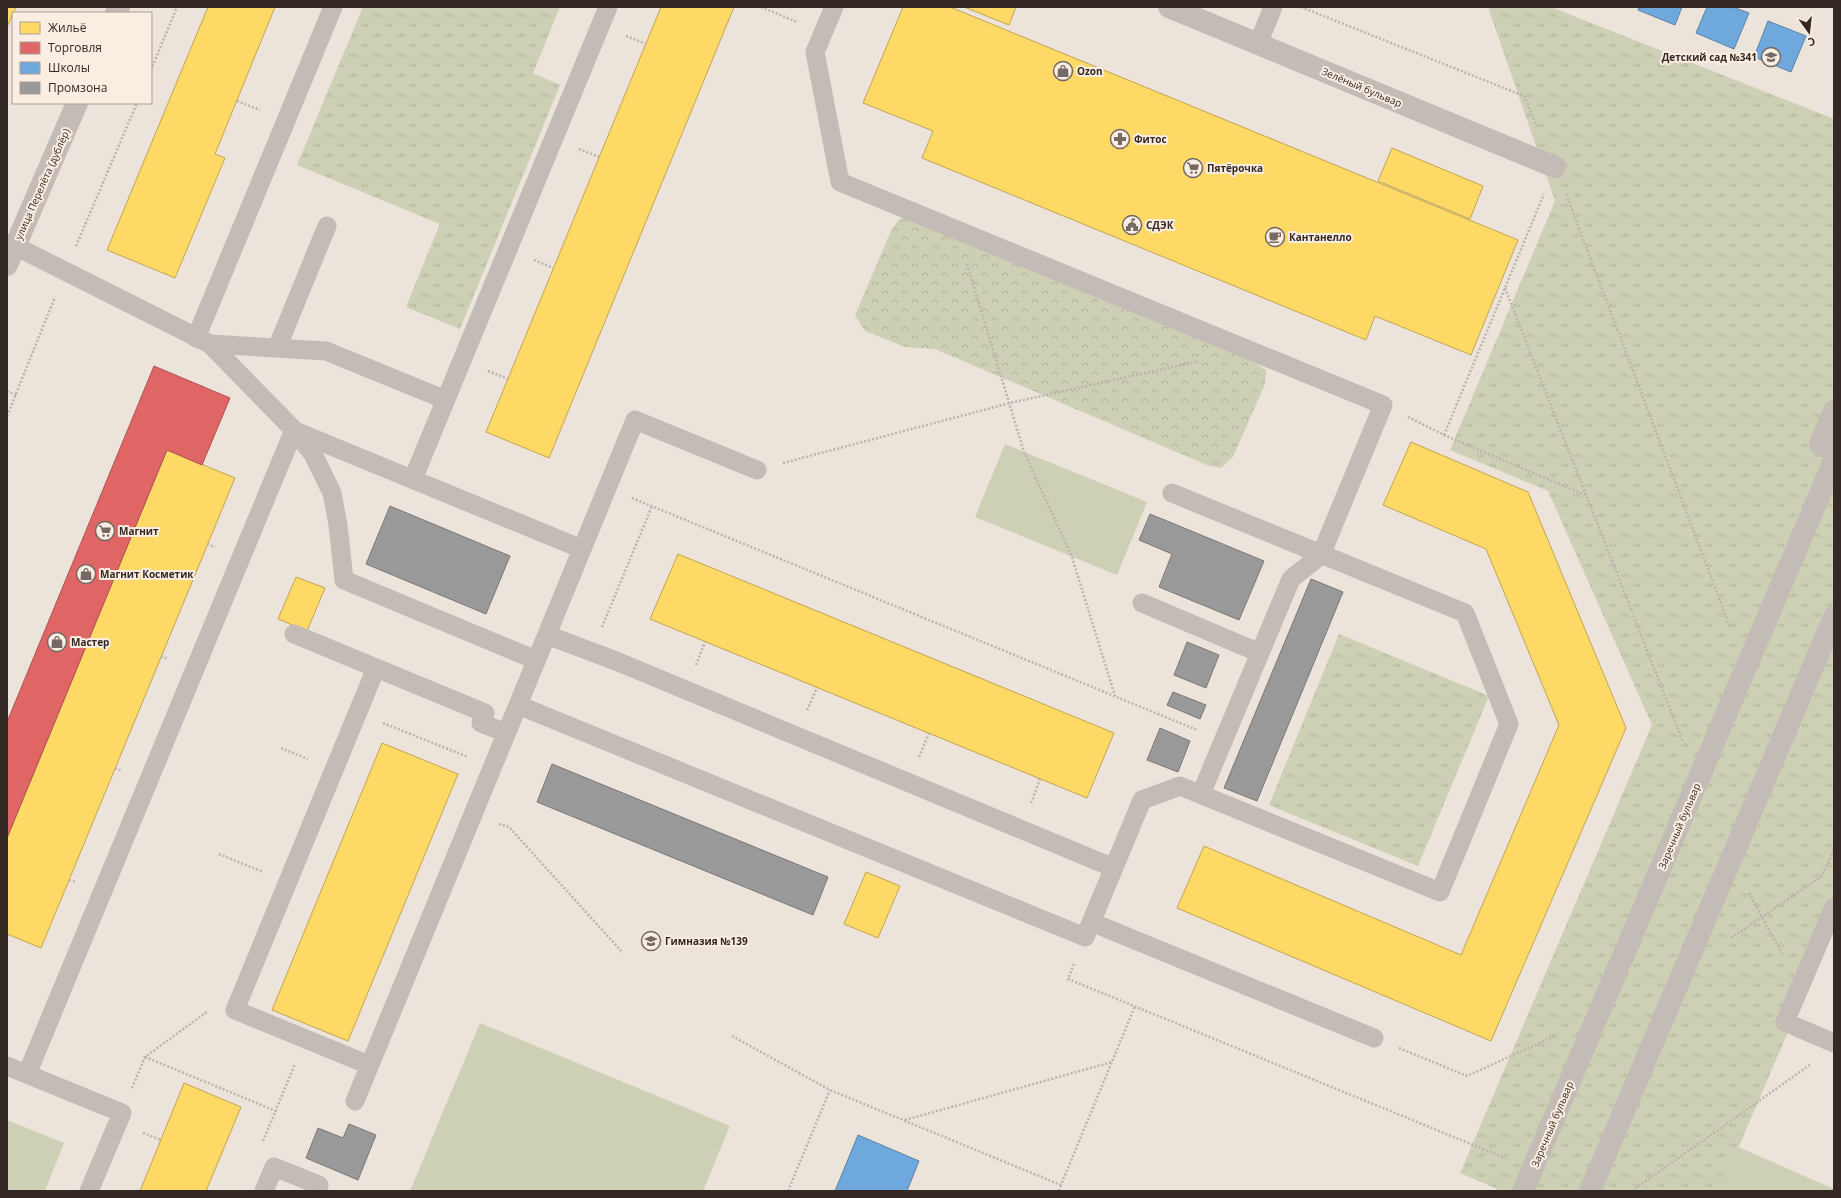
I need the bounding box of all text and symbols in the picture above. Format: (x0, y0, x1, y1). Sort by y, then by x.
legend (12, 12, 152, 104)
north arrow (1789, 12, 1829, 52)
text: Жильё (48, 19, 87, 36)
text: С (1806, 34, 1817, 50)
text: Торговля (48, 39, 102, 56)
school or university icon: Детский сад №341 (1760, 46, 1782, 68)
place label: Детский сад №341 (1662, 50, 1757, 64)
text: Школы (48, 59, 90, 76)
shop icon: Ozon (1052, 60, 1074, 82)
place label: Ozon (1077, 64, 1103, 78)
street label: Зелёный бульвар (1320, 64, 1404, 110)
text: Промзона (48, 79, 107, 96)
street label: улица Перелёта (дублёр) (11, 126, 73, 242)
pharmacy icon: Фитос (1109, 128, 1131, 150)
place label: Фитос (1134, 132, 1167, 146)
supermarket icon: Пятёрочка (1182, 157, 1204, 179)
place label: Пятёрочка (1207, 161, 1263, 175)
public building icon: СДЭК (1121, 214, 1143, 236)
place label: СДЭК (1146, 218, 1174, 232)
cafe icon: Кантанелло (1264, 226, 1286, 248)
place label: Кантанелло (1289, 230, 1352, 244)
supermarket icon: Магнит (94, 520, 116, 542)
place label: Магнит (119, 524, 159, 538)
shop icon: Магнит Косметик (75, 563, 97, 585)
place label: Магнит Косметик (100, 567, 194, 581)
shop icon: Мастер (46, 631, 68, 653)
place label: Мастер (71, 635, 109, 649)
street label: Заречный бульвар (1655, 781, 1703, 871)
school or university icon: Гимназия №139 (640, 930, 662, 952)
place label: Гимназия №139 (665, 934, 748, 948)
street label: Заречный бульвар (1528, 1079, 1576, 1169)

